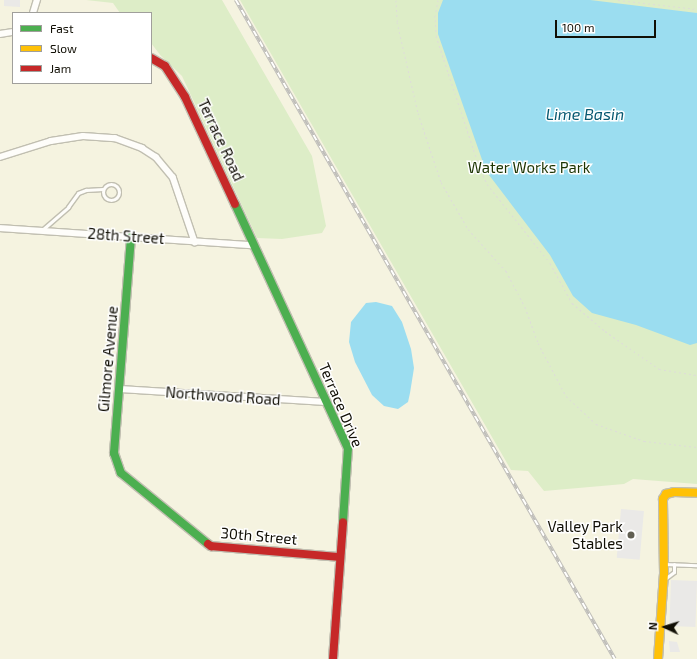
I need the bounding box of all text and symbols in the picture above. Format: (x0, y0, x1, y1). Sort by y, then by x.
legend (12, 12, 152, 84)
scale bar (557, 12, 658, 38)
text: 100 m (562, 20, 594, 34)
text: Fast (50, 21, 73, 35)
text: Slow (50, 41, 77, 55)
text: Jam (50, 61, 71, 75)
street label: Terrace Road (194, 96, 248, 184)
water label: Lime Basin (546, 104, 624, 124)
park label: Water Works Park (467, 159, 591, 177)
street label: 28th Street (87, 224, 165, 248)
street label: Gilmore Avenue (94, 305, 122, 413)
street label: Terrace Drive (315, 360, 367, 450)
street label: Northwood Road (165, 383, 281, 409)
place label: Valley Park Stables (547, 517, 623, 552)
street label: 30th Street (220, 524, 298, 548)
marker: Valley Park Stables (626, 530, 636, 540)
north arrow (645, 607, 685, 647)
text: N (646, 622, 659, 631)

